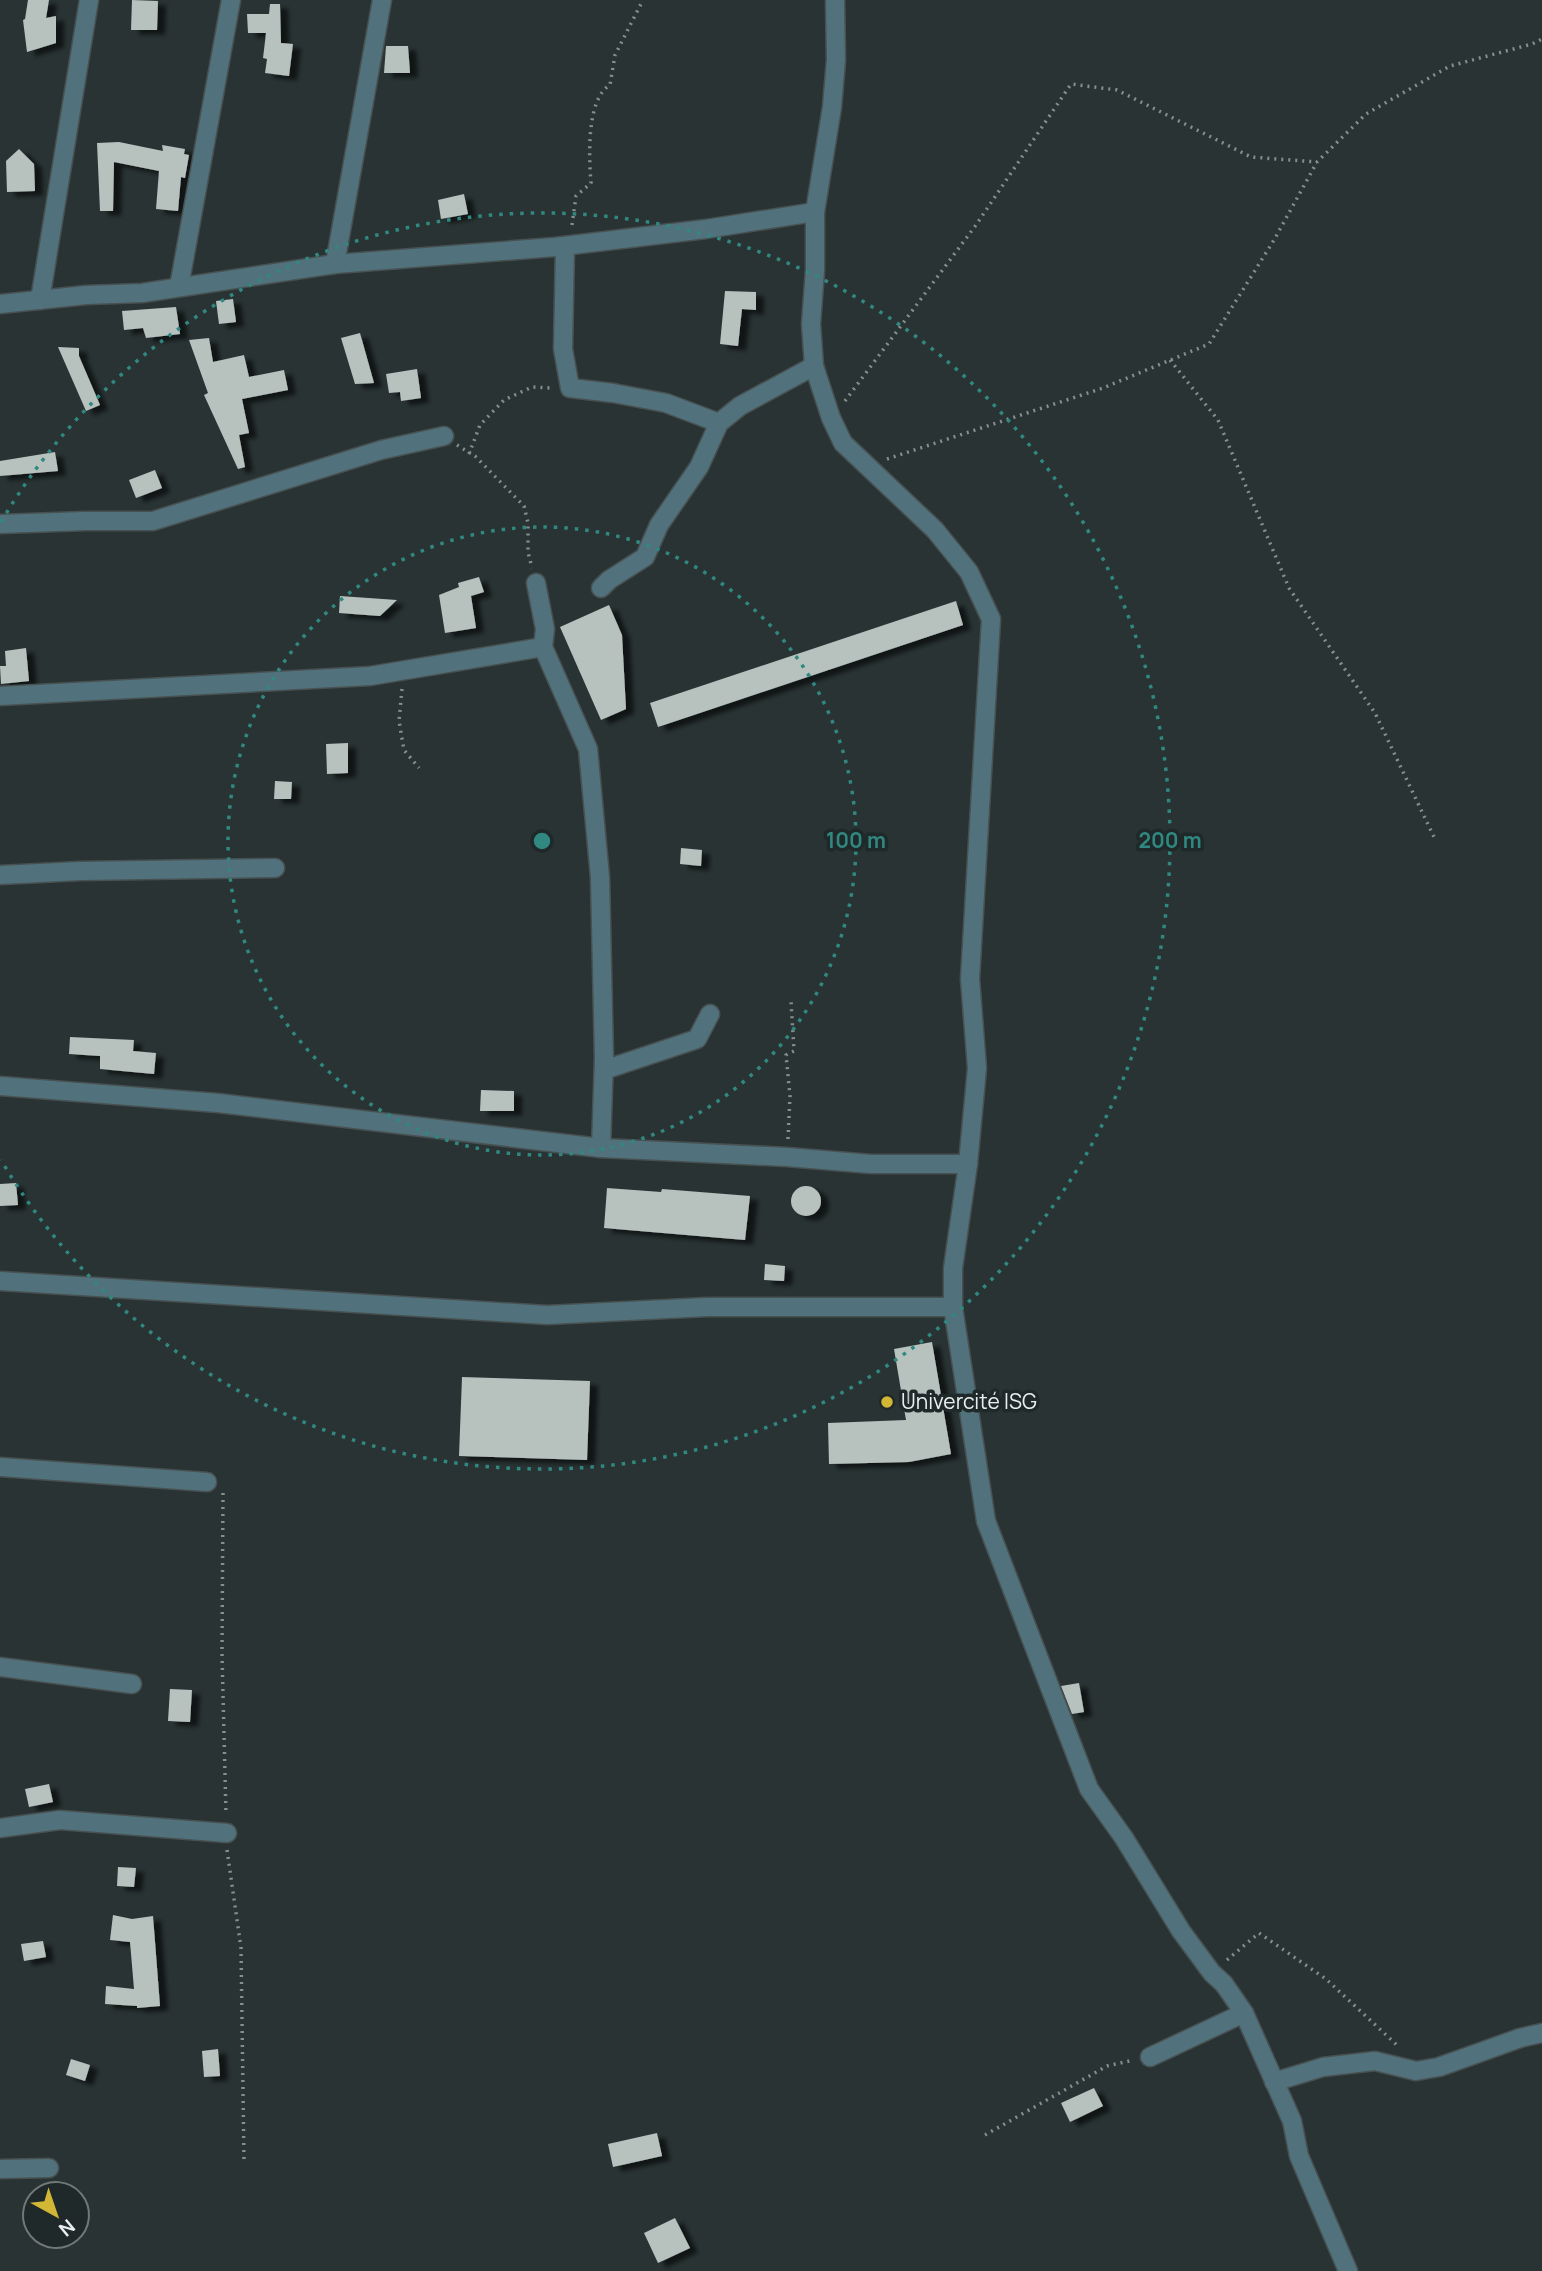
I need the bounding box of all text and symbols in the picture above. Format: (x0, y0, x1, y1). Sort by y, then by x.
text: 100 m (826, 826, 886, 854)
text: 200 m (1138, 826, 1202, 854)
centre of rings (530, 829, 554, 853)
place label: Univercité ISG (901, 1387, 1037, 1415)
marker: Univercité ISG (879, 1394, 895, 1410)
north arrow (21, 2180, 91, 2250)
text: N (53, 2214, 81, 2242)

